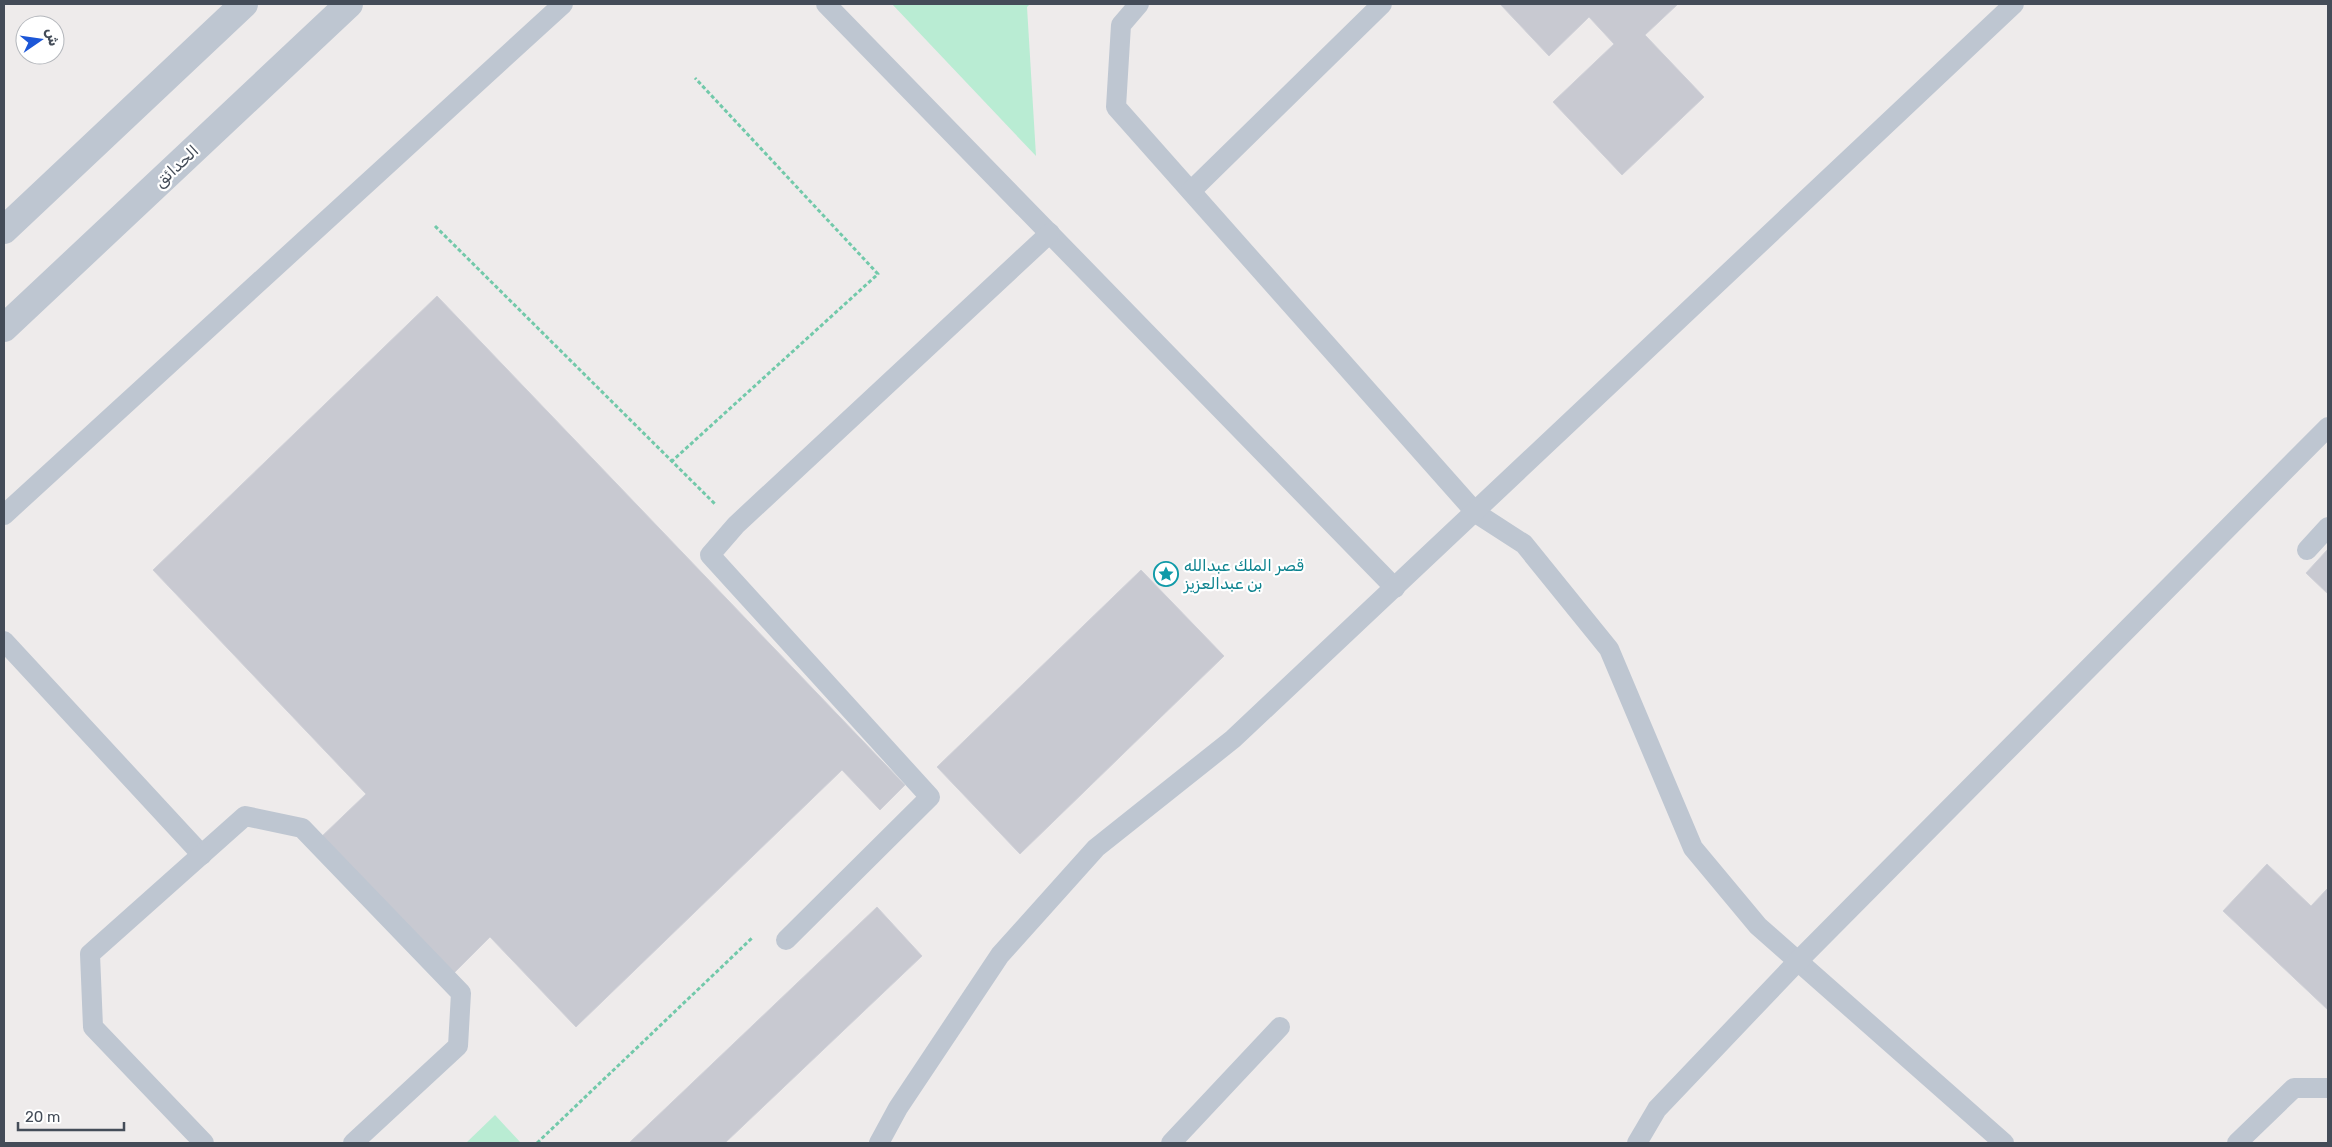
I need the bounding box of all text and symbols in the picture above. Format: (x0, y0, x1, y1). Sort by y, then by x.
north arrow (15, 15, 65, 65)
text: ش (42, 27, 63, 48)
street label: الحدائق (150, 141, 203, 192)
place label: قصر الملك عبدالله بن عبدالعزيز (1183, 556, 1304, 594)
place icon: قصر الملك عبدالله بن عبدالعزيز (1153, 561, 1179, 587)
scale bar (18, 1100, 124, 1132)
text: 20 m (25, 1108, 60, 1126)

